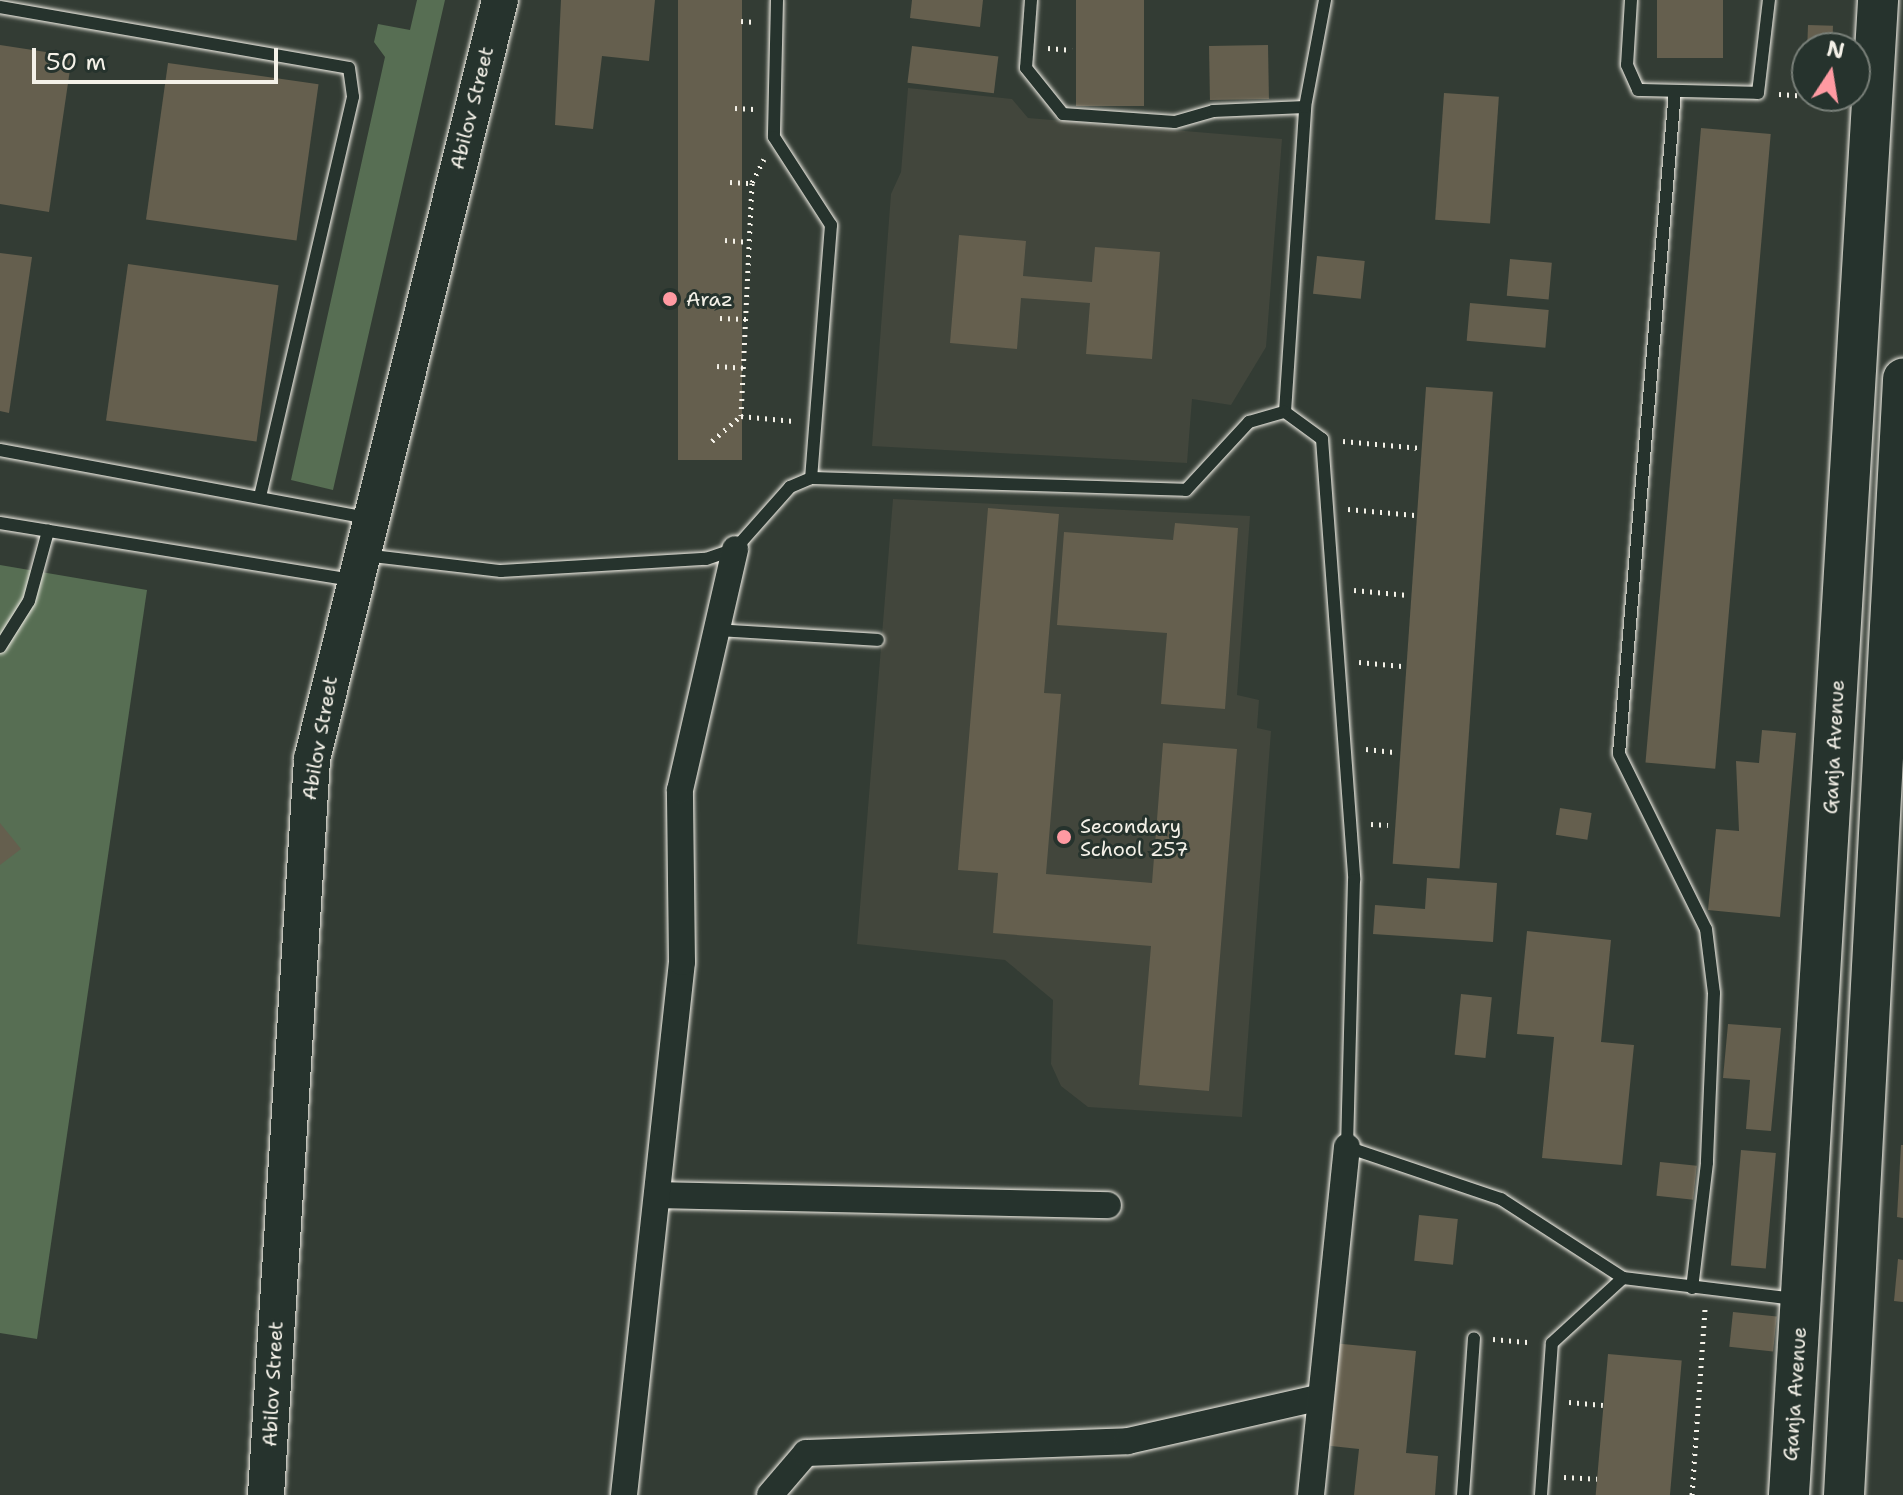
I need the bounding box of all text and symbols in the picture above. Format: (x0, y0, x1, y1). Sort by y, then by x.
scale bar (36, 32, 282, 82)
north arrow (1791, 32, 1871, 112)
text: N (1824, 34, 1847, 66)
street label: Abilov Street (445, 44, 499, 172)
text: 50 m (46, 46, 106, 78)
place label: Araz (686, 287, 733, 311)
marker: Araz (661, 290, 679, 308)
street label: Abilov Street (297, 674, 343, 802)
street label: Ganja Avenue (1818, 679, 1850, 815)
place label: Secondary School 257 (1080, 814, 1189, 861)
marker: Secondary School 257 (1055, 828, 1073, 846)
street label: Abilov Street (258, 1321, 288, 1447)
street label: Ganja Avenue (1778, 1326, 1812, 1462)

